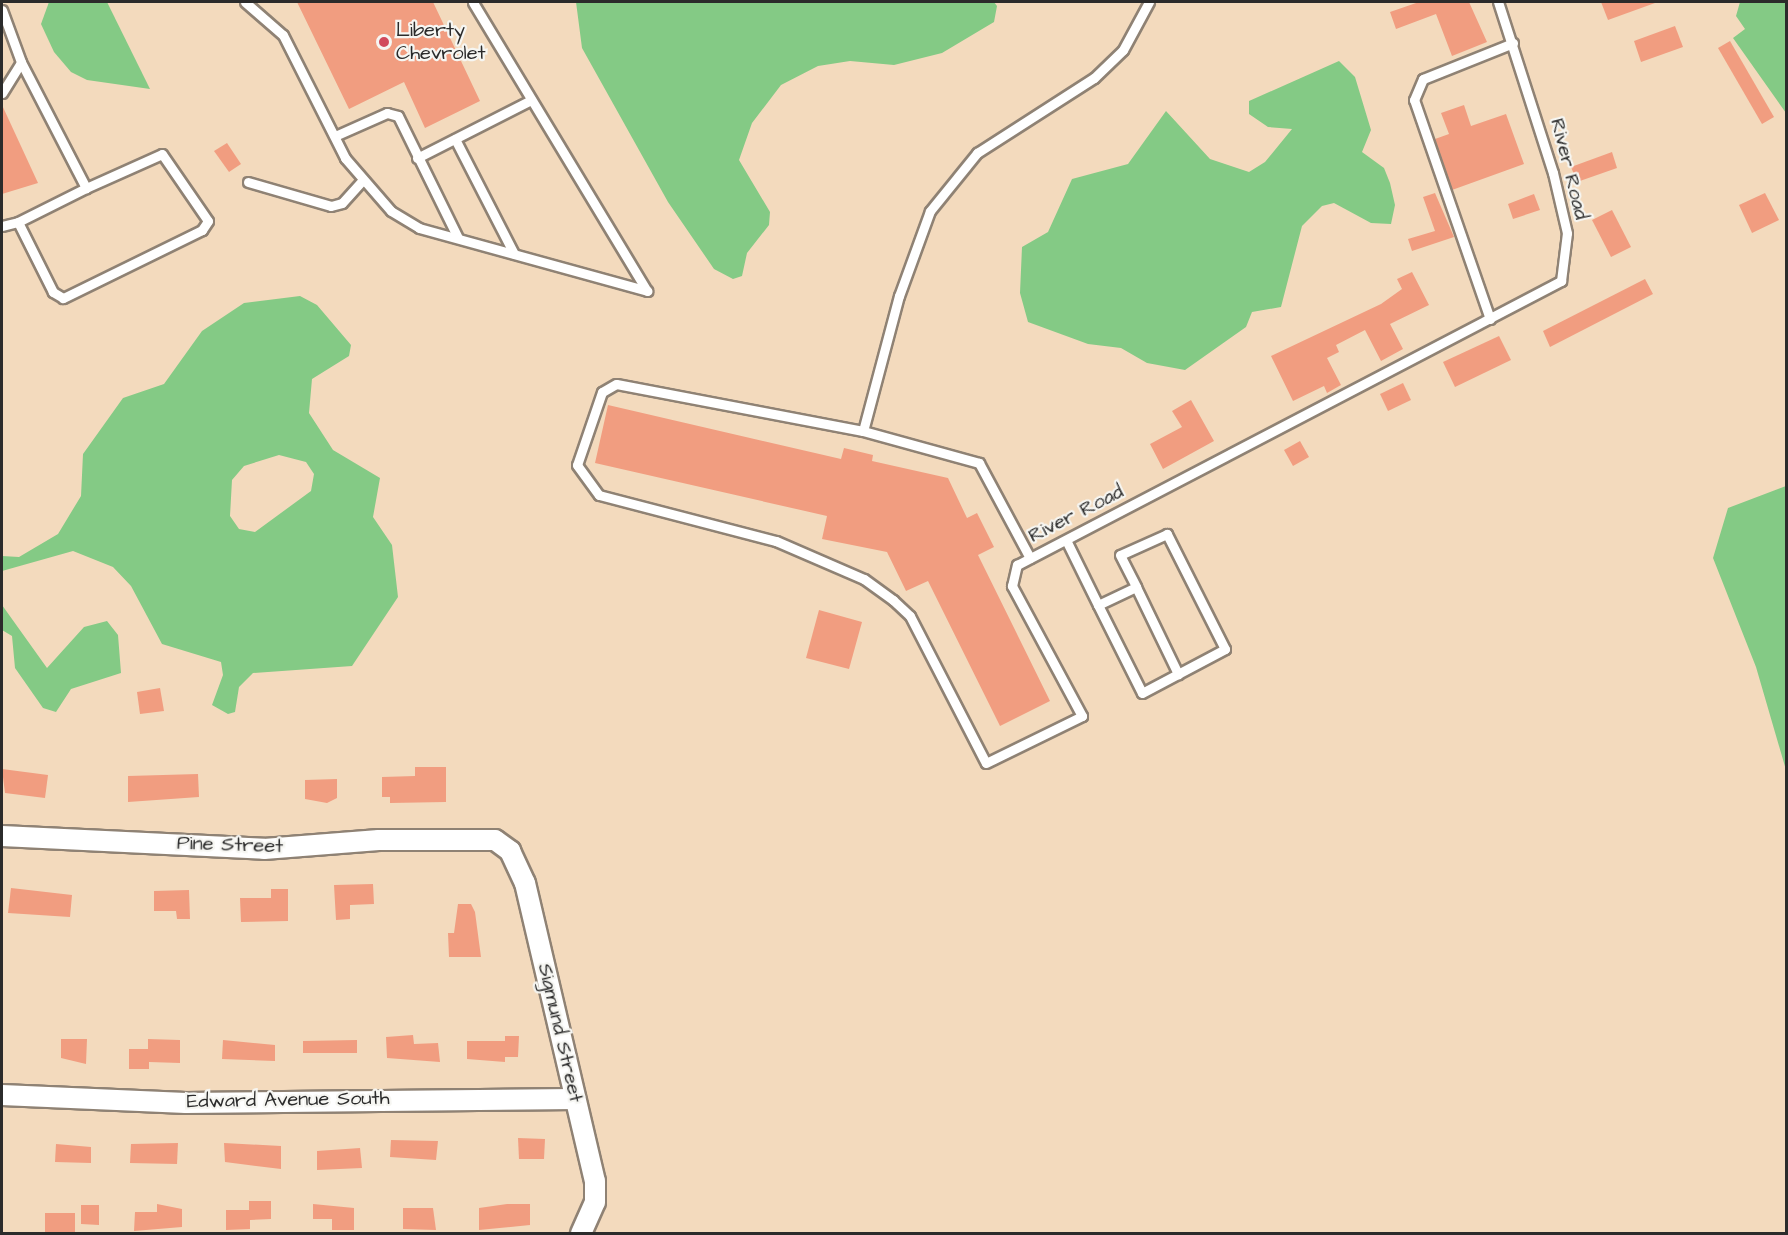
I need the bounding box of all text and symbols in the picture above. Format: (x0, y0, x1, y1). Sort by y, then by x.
place label: Liberty Chevrolet (396, 19, 486, 66)
marker: Liberty Chevrolet (377, 35, 391, 49)
street label: River Road (1545, 116, 1593, 222)
street label: River Road (1024, 480, 1128, 548)
street label: Pine Street (176, 831, 284, 859)
street label: Sigmund Street (532, 961, 588, 1105)
street label: Edward Avenue South (186, 1086, 390, 1114)

